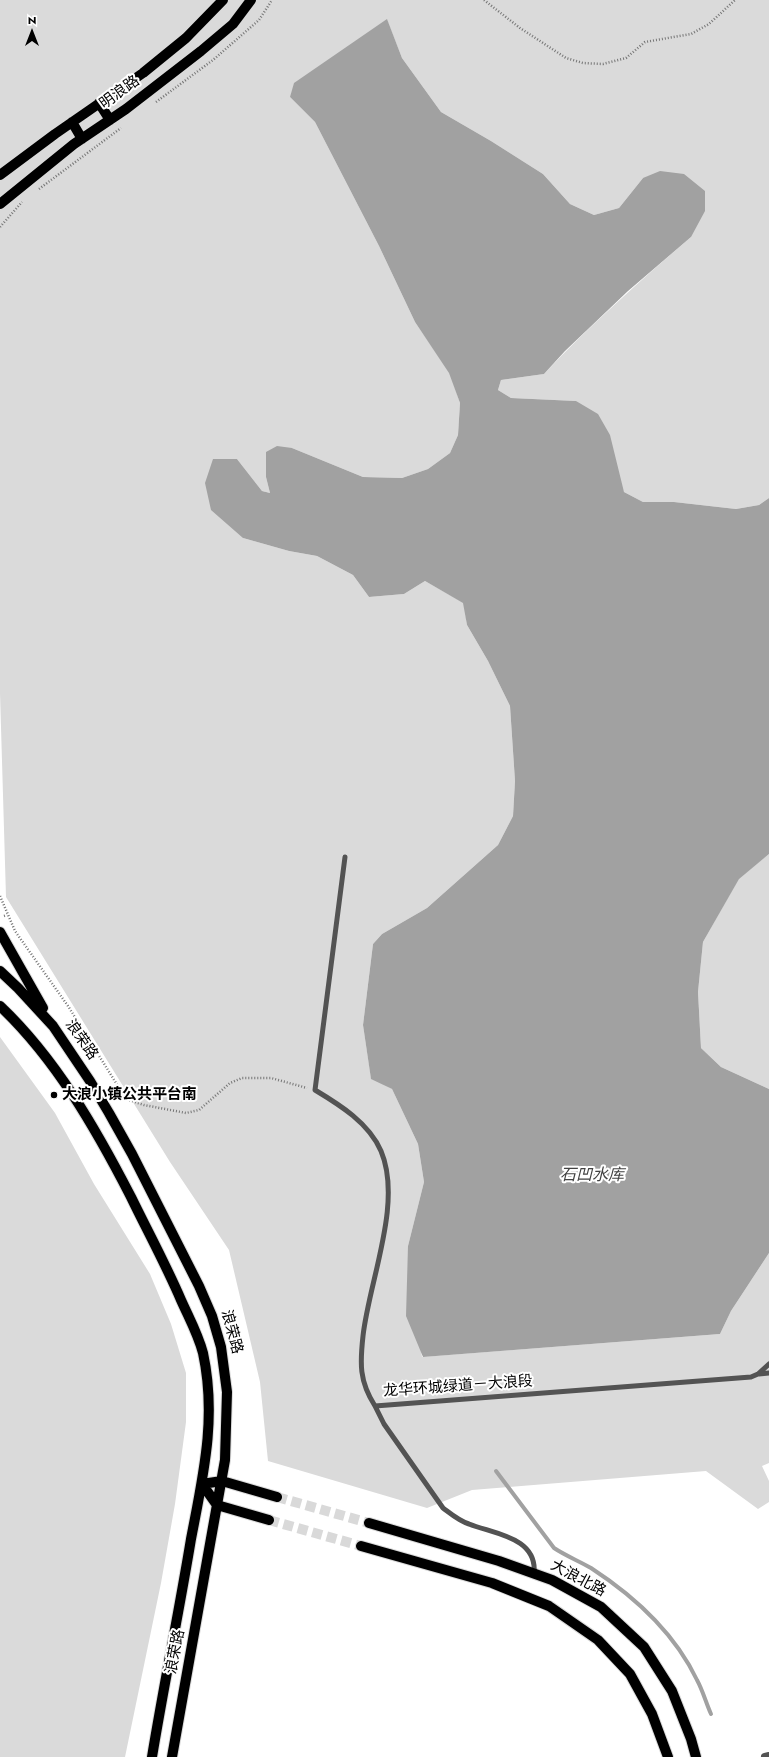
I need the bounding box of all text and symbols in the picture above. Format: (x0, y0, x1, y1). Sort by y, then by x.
north arrow (12, 12, 52, 52)
text: N (28, 12, 36, 28)
street label: 明浪路 (97, 72, 143, 114)
street label: 浪荣路 (61, 1016, 101, 1064)
place label: 大浪小镇公共平台南 (62, 1086, 197, 1104)
marker: 大浪小镇公共平台南 (49, 1090, 59, 1100)
water label: 石凹水库 (560, 1166, 624, 1186)
street label: 浪荣路 (216, 1308, 246, 1356)
street label: 龙华环城绿道－大浪段 (383, 1373, 533, 1401)
street label: 大浪北路 (547, 1557, 609, 1601)
street label: 浪荣路 (163, 1628, 189, 1676)

